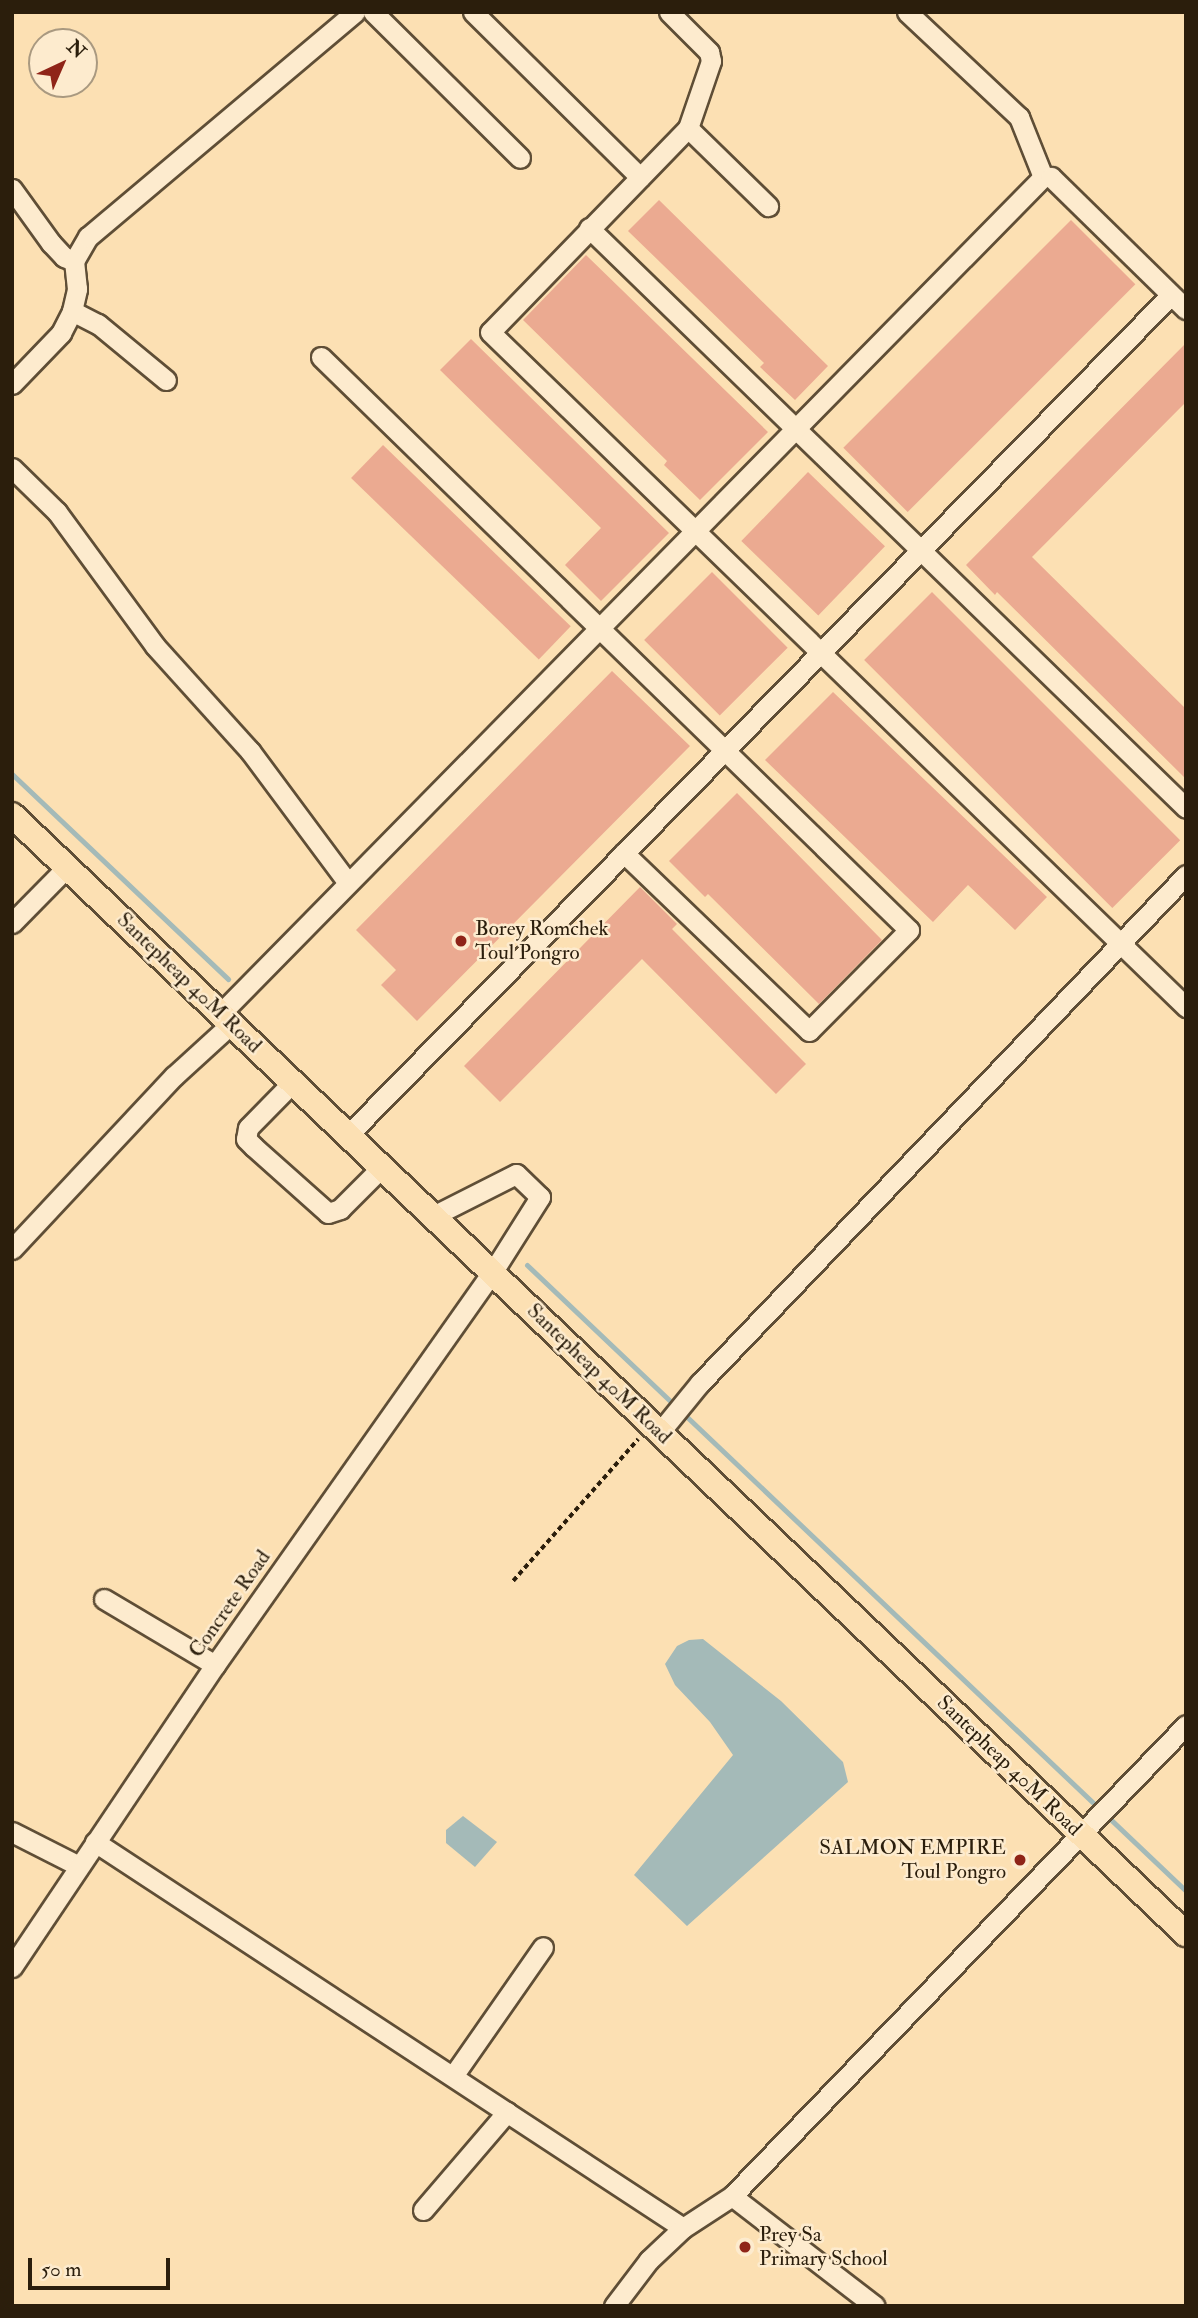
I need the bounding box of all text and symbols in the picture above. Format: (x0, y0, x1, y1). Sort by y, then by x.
north arrow (28, 28, 98, 98)
text: N (62, 35, 91, 64)
street label: Santepheap 40M Road (111, 908, 267, 1058)
place label: Borey Romchek Toul Pongro (475, 916, 609, 966)
marker: Borey Romchek Toul Pongro (453, 933, 469, 949)
street label: Santepheap 40M Road (521, 1299, 677, 1449)
street label: Concrete Road (184, 1546, 276, 1662)
street label: Santepheap 40M Road (931, 1691, 1087, 1841)
place label: SALMON EMPIRE Toul Pongro (819, 1835, 1006, 1885)
marker: SALMON EMPIRE Toul Pongro (1012, 1852, 1028, 1868)
place label: Prey Sa Primary School (759, 2222, 888, 2272)
marker: Prey Sa Primary School (737, 2239, 753, 2255)
scale bar (32, 2244, 173, 2288)
text: 50 m (41, 2256, 82, 2283)

